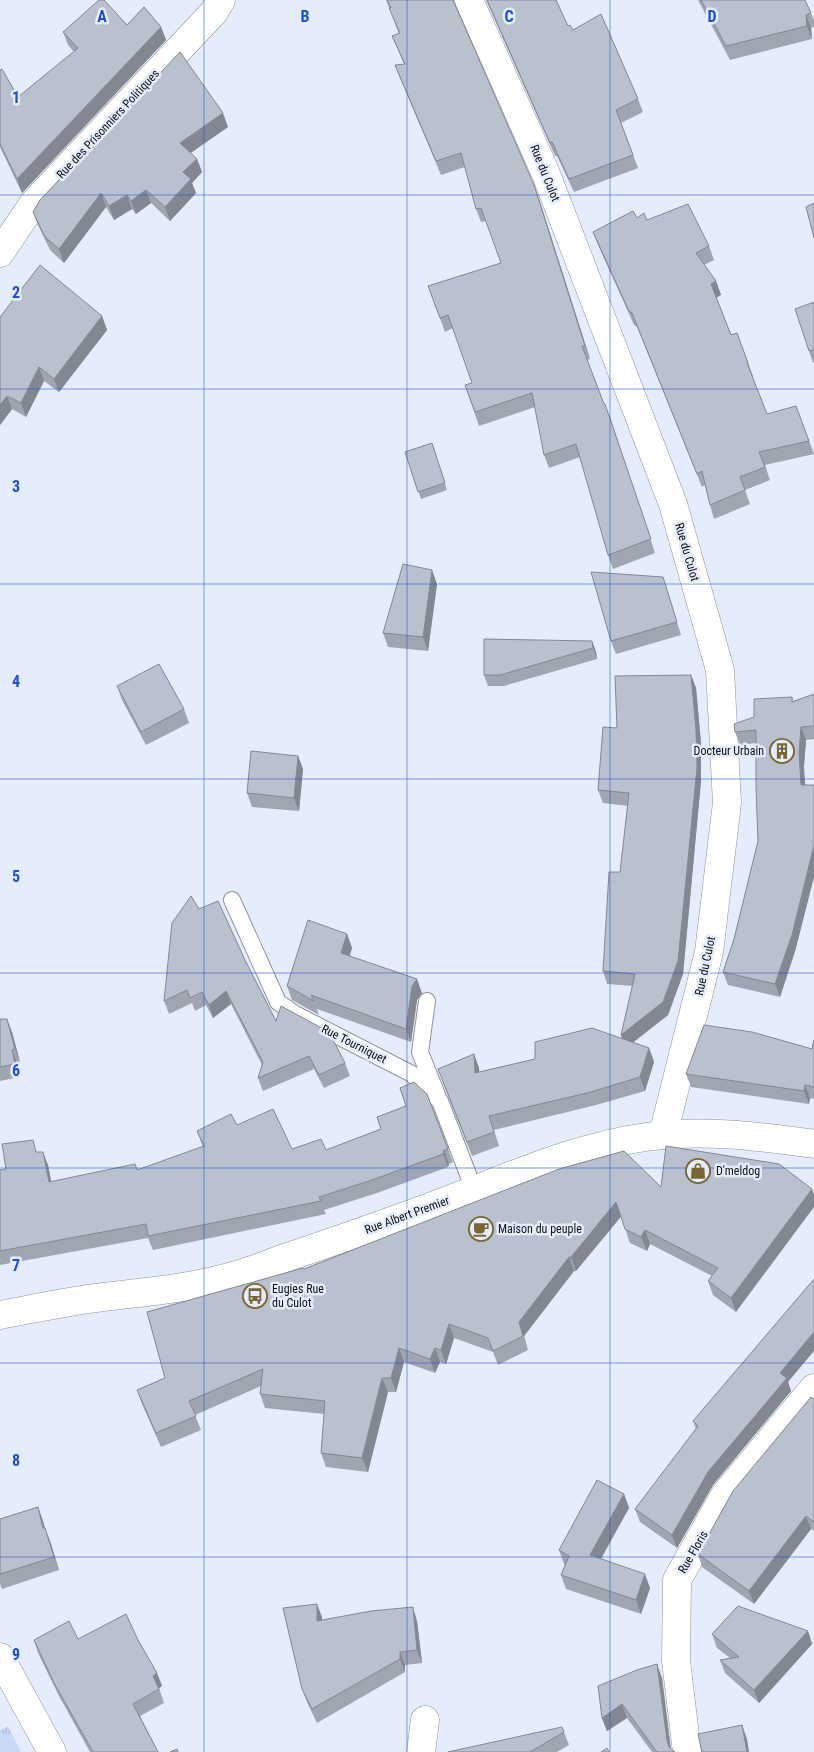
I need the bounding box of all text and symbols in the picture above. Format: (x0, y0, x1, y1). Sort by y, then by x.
text: A (97, 7, 107, 26)
text: B (301, 7, 310, 26)
text: C (504, 7, 514, 26)
text: D (707, 7, 717, 26)
street label: Rue des Prisonniers Politiques (54, 67, 162, 181)
text: 1 (12, 88, 20, 107)
street label: Rue du Culot (527, 143, 563, 204)
text: 2 (12, 283, 20, 302)
text: 3 (12, 477, 20, 496)
street label: Rue du Culot (672, 521, 702, 583)
text: 4 (12, 672, 20, 691)
building icon: Docteur Urbain (769, 738, 795, 764)
place label: Docteur Urbain (694, 744, 764, 758)
text: 5 (12, 867, 20, 886)
street label: Rue du Culot (692, 935, 718, 997)
street label: Rue Tourniquet (319, 1022, 389, 1067)
text: 6 (12, 1061, 20, 1080)
shop icon: D'meldog (685, 1158, 711, 1184)
place label: D'meldog (716, 1164, 760, 1178)
street label: Rue Albert Premier (363, 1193, 451, 1237)
cafe icon: Maison du peuple (468, 1216, 494, 1242)
place label: Maison du peuple (498, 1222, 582, 1236)
text: 7 (12, 1256, 20, 1275)
place label: Eugies Rue du Culot (272, 1282, 324, 1310)
bus stop icon: Eugies Rue du Culot (242, 1283, 268, 1309)
text: 8 (12, 1451, 20, 1470)
street label: Rue Floris (675, 1528, 711, 1576)
text: 9 (12, 1645, 20, 1664)

